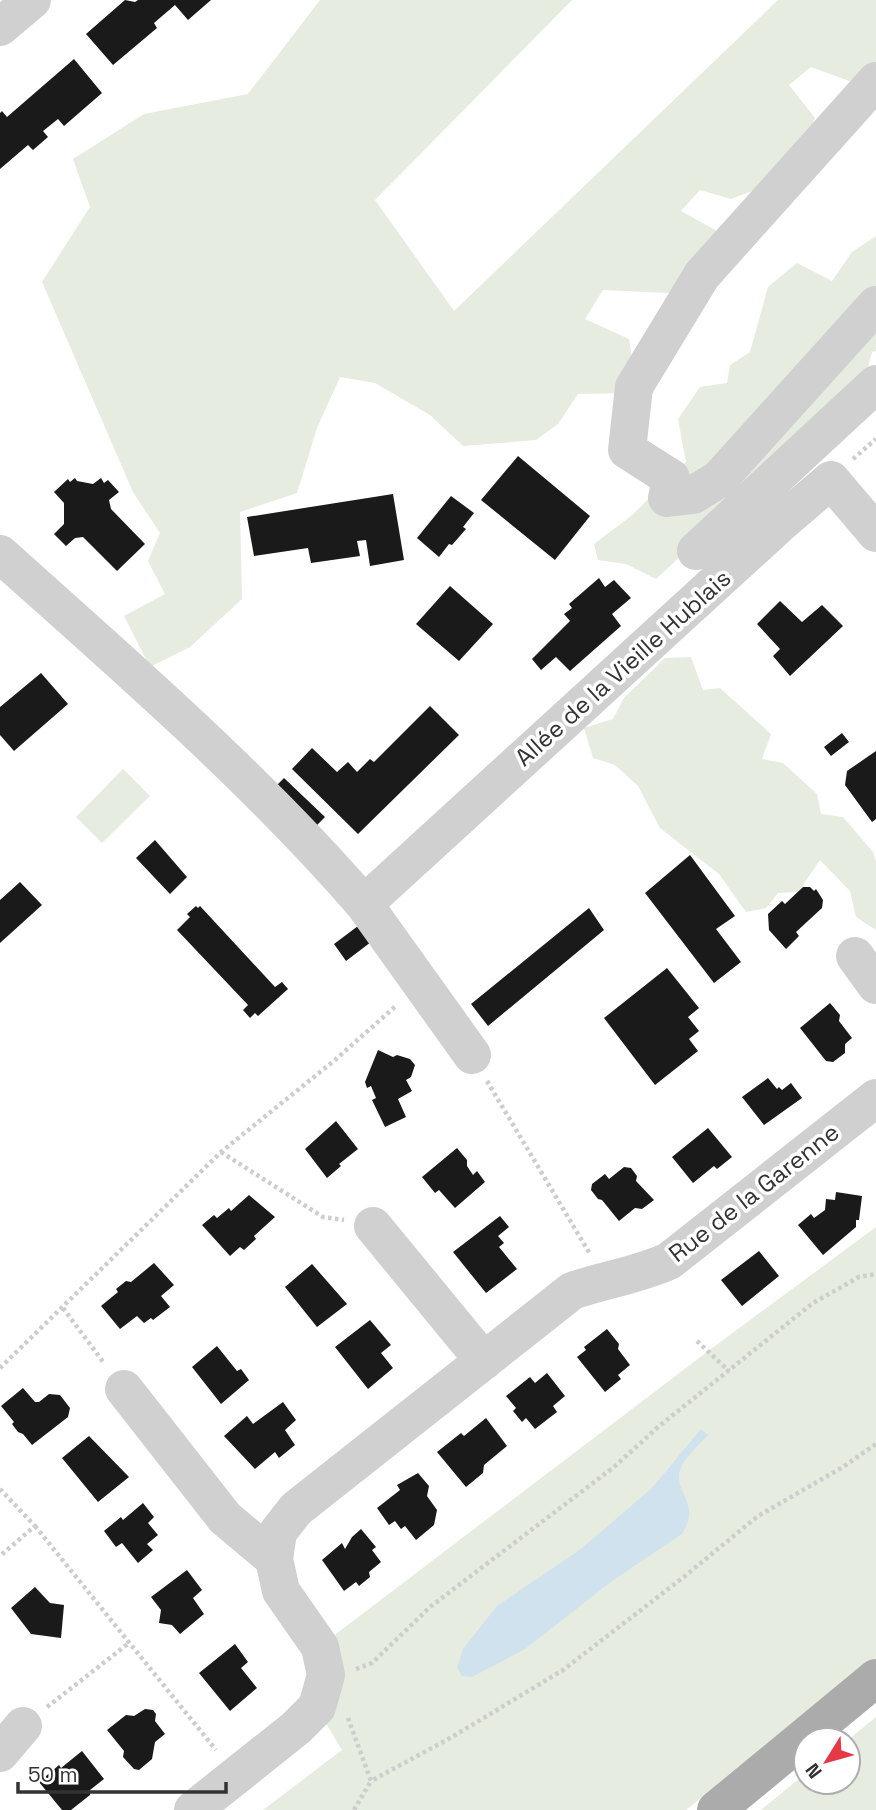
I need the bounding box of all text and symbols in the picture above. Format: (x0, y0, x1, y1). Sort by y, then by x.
street label: Allée de la Vieille Hublais (508, 562, 737, 773)
street label: Rue de la Garenne (662, 1116, 845, 1269)
north arrow (792, 1726, 862, 1796)
scale bar (18, 1750, 226, 1794)
text: N (800, 1758, 828, 1784)
text: 50 m (28, 1761, 78, 1788)

